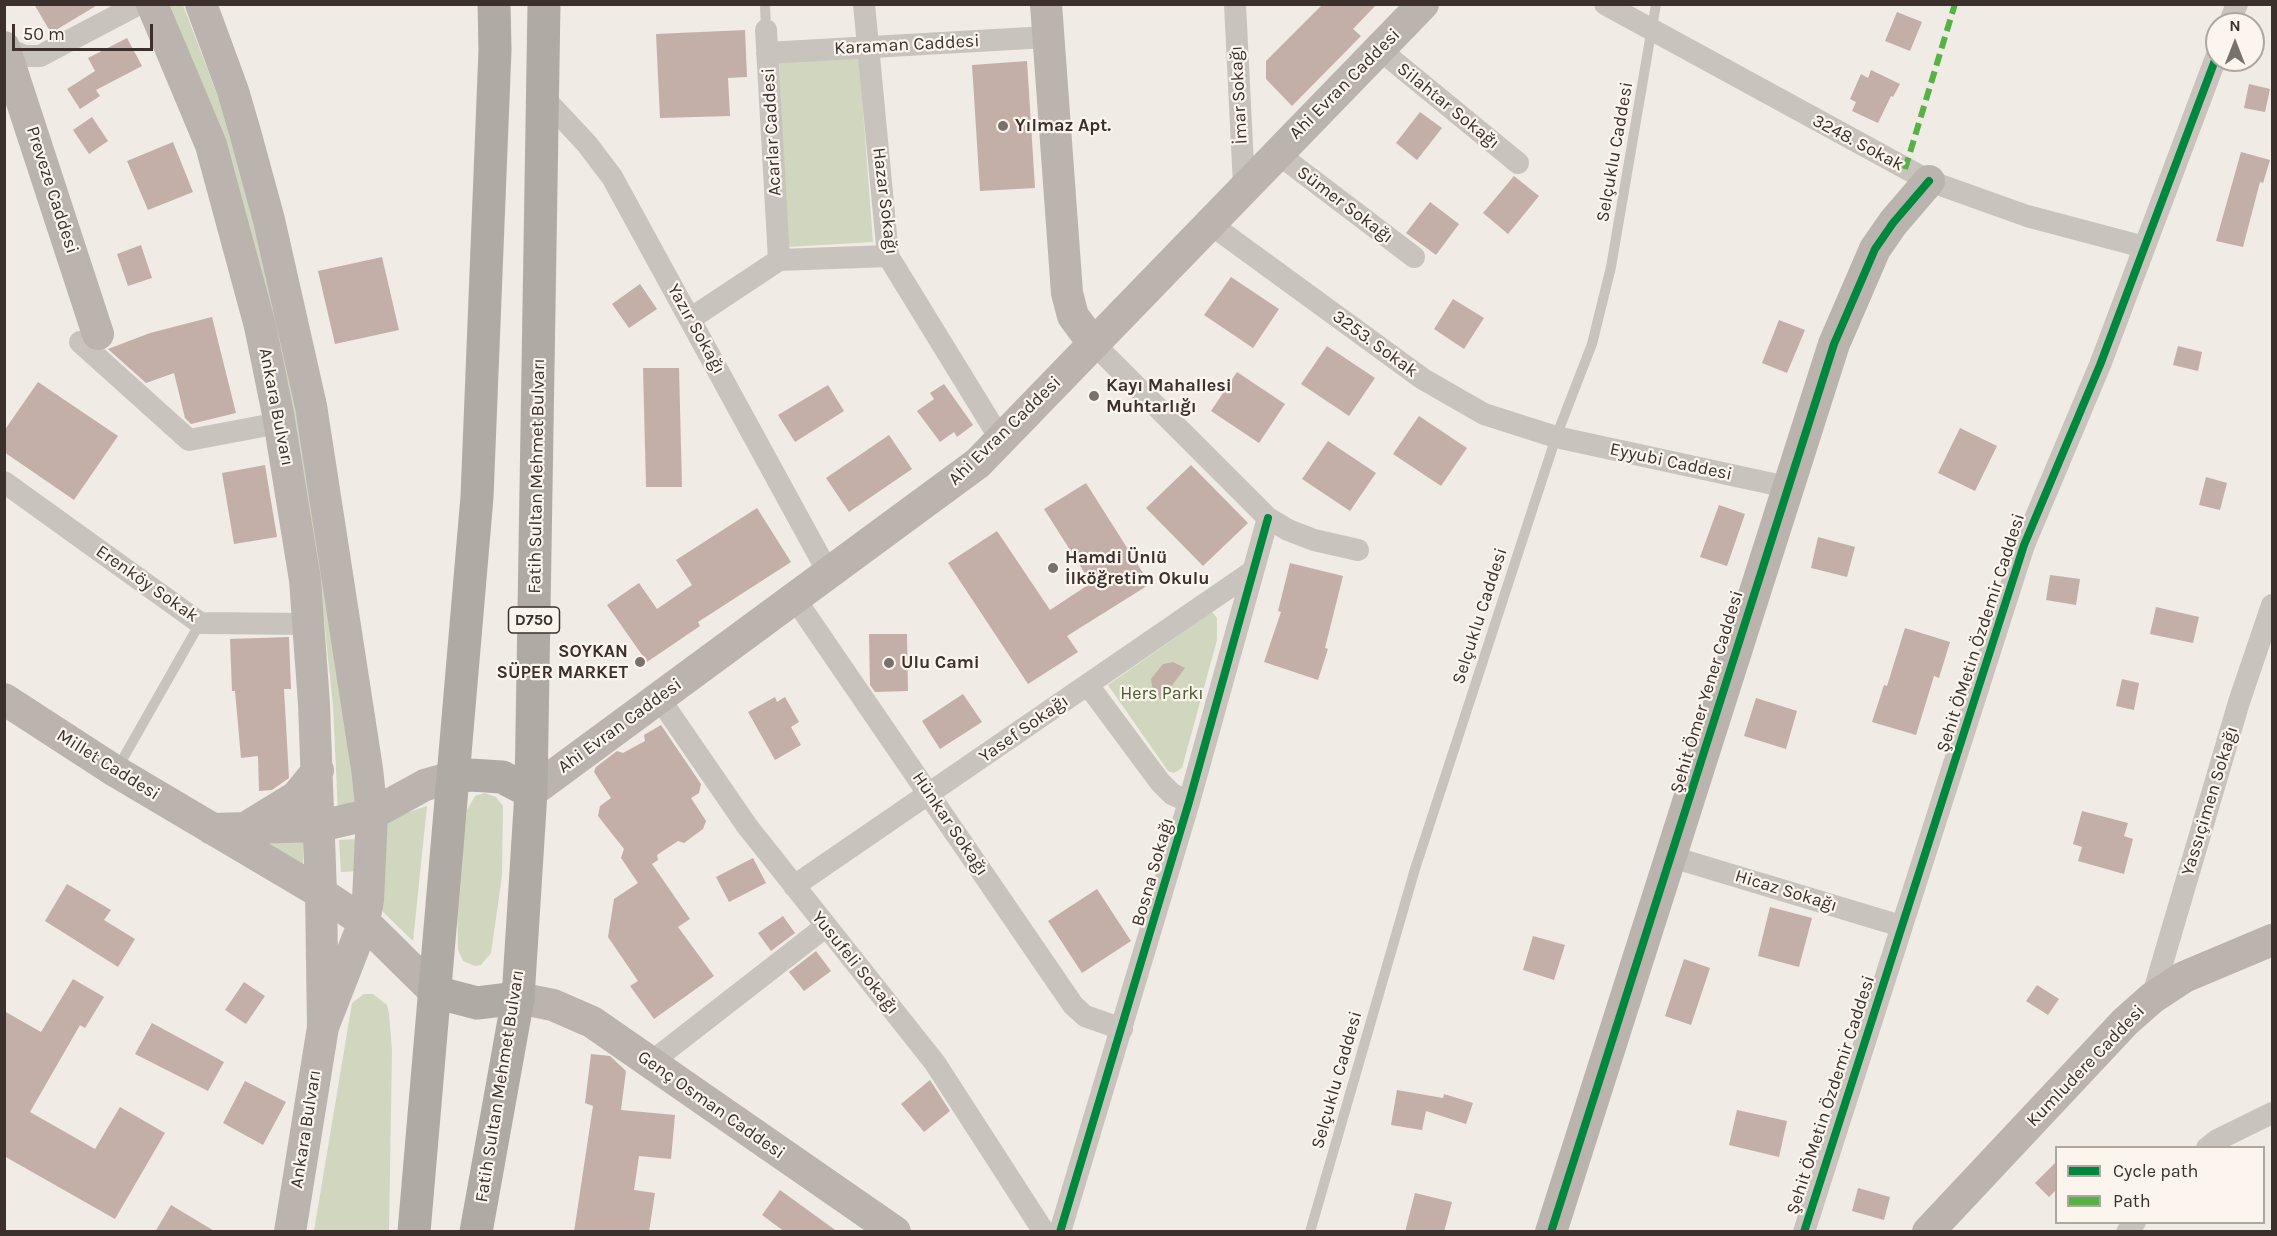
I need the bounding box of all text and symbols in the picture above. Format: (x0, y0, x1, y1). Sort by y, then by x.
scale bar (15, 12, 156, 50)
north arrow (2205, 12, 2265, 72)
text: N (2229, 16, 2241, 35)
text: 50 m (23, 23, 65, 45)
street label: Ahi Evran Caddesi (1285, 24, 1405, 144)
street label: Karaman Caddesi (834, 30, 980, 60)
street label: İmar Sokağı (1226, 45, 1252, 145)
street label: Silahtar Sokağı (1392, 58, 1504, 154)
street label: Acarlar Caddesi (758, 67, 786, 197)
street label: Selçuklu Caddesi (1592, 80, 1638, 224)
street label: 3248. Sokak (1809, 110, 1907, 176)
place label: Yılmaz Apt. (1015, 115, 1111, 137)
marker: Yılmaz Apt. (996, 119, 1010, 133)
street label: Preveze Caddesi (21, 124, 83, 256)
street label: Hazar Sokağı (868, 146, 902, 256)
street label: Sümer Sokağı (1293, 162, 1397, 248)
street label: Yazır Sokağı (662, 280, 730, 378)
street label: 3253. Sokak (1328, 306, 1422, 382)
street label: Ankara Bulvarı (254, 346, 298, 468)
street label: Fatih Sultan Mehmet Bulvarı (524, 358, 550, 594)
street label: Ahi Evran Caddesi (944, 372, 1066, 490)
place label: Kayı Mahallesi Muhtarlığı (1106, 375, 1232, 418)
marker: Kayı Mahallesi Muhtarlığı (1087, 389, 1101, 403)
street label: Eyyubi Caddesi (1608, 439, 1734, 485)
street label: Şehit ÖMetin Özdemir Caddesi (1932, 511, 2030, 755)
street label: Erenköy Sokak (92, 541, 202, 627)
street label: Selçuklu Caddesi (1448, 545, 1512, 687)
place label: Hamdi Ünlü İlköğretim Okulu (1065, 547, 1210, 590)
marker: Hamdi Ünlü İlköğretim Okulu (1046, 561, 1060, 575)
street label: Şehit Ömer Yener Caddesi (1666, 588, 1748, 796)
road number: D750 (508, 607, 560, 633)
place label: SOYKAN SÜPER MARKET (496, 641, 628, 684)
place label: Ulu Cami (901, 652, 980, 674)
marker: SOYKAN SÜPER MARKET (633, 655, 647, 669)
marker: Ulu Cami (882, 656, 896, 670)
street label: Ahi Evran Caddesi (554, 674, 686, 778)
park label: Hers Parkı (1120, 683, 1204, 705)
street label: Yasef Sokağı (975, 690, 1073, 768)
street label: Yassıçimen Sokağı (2177, 724, 2243, 878)
street label: Millet Caddesi (53, 725, 163, 805)
street label: Hünkar Sokağı (907, 768, 993, 880)
street label: Bosna Sokağı (1127, 815, 1179, 929)
street label: Hicaz Sokağı (1732, 865, 1840, 917)
street label: Yusufeli Sokağı (807, 907, 903, 1019)
street label: Fatih Sultan Mehmet Bulvarı (471, 968, 529, 1204)
street label: Şehit ÖMetin Özdemir Caddesi (1782, 973, 1880, 1217)
street label: Kumludere Caddesi (2022, 1001, 2150, 1131)
street label: Selçuklu Caddesi (1307, 1009, 1367, 1151)
street label: Genç Osman Caddesi (633, 1046, 789, 1164)
street label: Ankara Bulvarı (286, 1068, 326, 1190)
legend (2055, 1146, 2265, 1224)
text: Cycle path (2113, 1160, 2198, 1182)
text: Path (2113, 1190, 2151, 1212)

